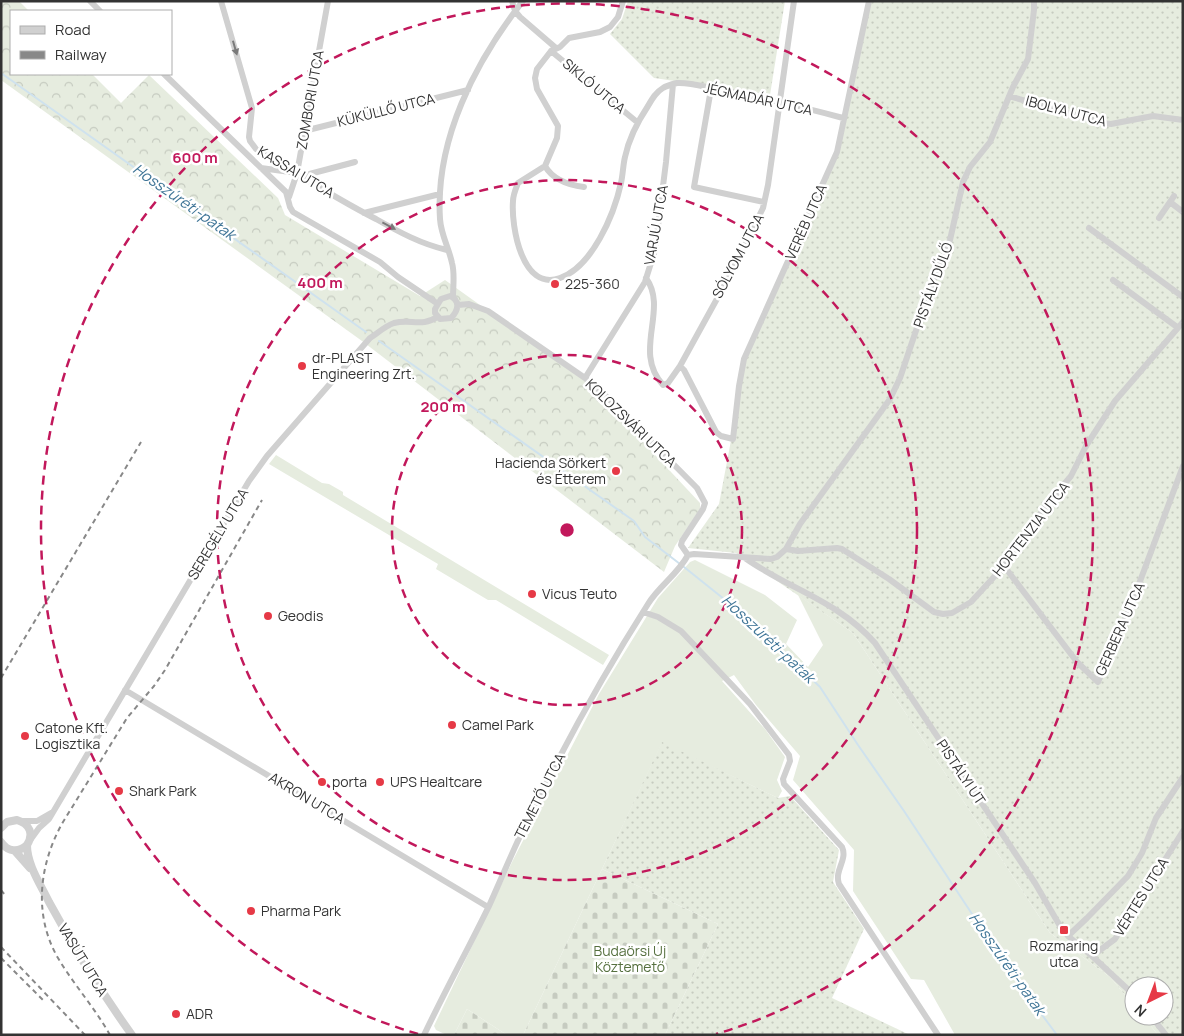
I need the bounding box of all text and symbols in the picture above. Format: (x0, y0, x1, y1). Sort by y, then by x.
legend (10, 10, 172, 75)
text: Road (55, 19, 91, 40)
one-way arrow (231, 41, 239, 56)
text: Railway (55, 44, 107, 65)
street label: ZOMBORI UTCA (291, 48, 328, 151)
street label: SIKLÓ UTCA (559, 54, 630, 118)
street label: JÉGMADÁR UTCA (702, 78, 814, 119)
street label: KÜKÜLLŐ UTCA (335, 88, 437, 131)
street label: IBOLYA UTCA (1024, 91, 1109, 130)
street label: KASSAI UTCA (254, 141, 338, 202)
text: 600 m (172, 147, 218, 168)
water label: Hosszúréti-patak (129, 158, 242, 246)
street label: VERÉB UTCA (780, 181, 831, 263)
street label: VARJÚ UTCA (639, 183, 672, 266)
street label: SÓLYOM UTCA (707, 210, 768, 301)
one-way arrow (383, 222, 396, 231)
street label: PISTÁLY DŰLŐ (908, 240, 957, 330)
text: 400 m (297, 272, 343, 293)
place label: 225-360 (565, 274, 620, 293)
marker: 225-360 (549, 278, 561, 290)
place label: dr-PLAST Engineering Zrt. (312, 348, 415, 383)
marker: dr-PLAST Engineering Zrt. (296, 360, 308, 372)
street label: KOLOZSVÁRI UTCA (582, 374, 681, 471)
text: 200 m (420, 396, 466, 417)
place label: Hacienda Sörkert és Étterem (495, 453, 606, 488)
marker: Hacienda Sörkert és Étterem (610, 465, 622, 477)
street label: HORTENZIA UTCA (988, 478, 1073, 580)
street label: SEREGÉLY UTCA (183, 484, 252, 583)
centre of rings (558, 521, 576, 539)
street label: GERBERA UTCA (1090, 579, 1149, 679)
place label: Vicus Teuto (542, 584, 617, 603)
marker: Vicus Teuto (526, 588, 538, 600)
water label: Hosszúréti-patak (717, 590, 821, 689)
place label: Geodis (278, 606, 323, 625)
marker: Geodis (262, 610, 274, 622)
place label: Camel Park (462, 715, 535, 734)
place label: Catone Kft. Logisztika (35, 718, 108, 753)
marker: Camel Park (446, 719, 458, 731)
marker: Catone Kft. Logisztika (19, 730, 31, 742)
street label: PISTÁLYI ÚT (933, 735, 991, 809)
street label: TEMETŐ UTCA (510, 749, 569, 842)
street label: AKRON UTCA (266, 767, 349, 828)
place label: porta (332, 772, 367, 791)
place label: UPS Healtcare (390, 772, 482, 791)
marker: porta (316, 776, 328, 788)
marker: UPS Healtcare (374, 776, 386, 788)
place label: Shark Park (129, 781, 197, 800)
marker: Shark Park (113, 785, 125, 797)
street label: VÉRTES UTCA (1109, 854, 1172, 940)
place label: Pharma Park (261, 901, 342, 920)
marker: Pharma Park (245, 905, 257, 917)
water label: Hosszúréti-patak (964, 908, 1052, 1021)
street label: VASÚT UTCA (54, 920, 113, 1000)
marker: Rozmaring utca (1058, 924, 1070, 936)
place label: Rozmaring utca (1030, 936, 1098, 971)
park label: Budaörsi Új Köztemető (594, 941, 666, 976)
north arrow (1124, 976, 1174, 1026)
text: N (1130, 1001, 1150, 1021)
place label: ADR (186, 1004, 213, 1023)
marker: ADR (170, 1008, 182, 1020)

